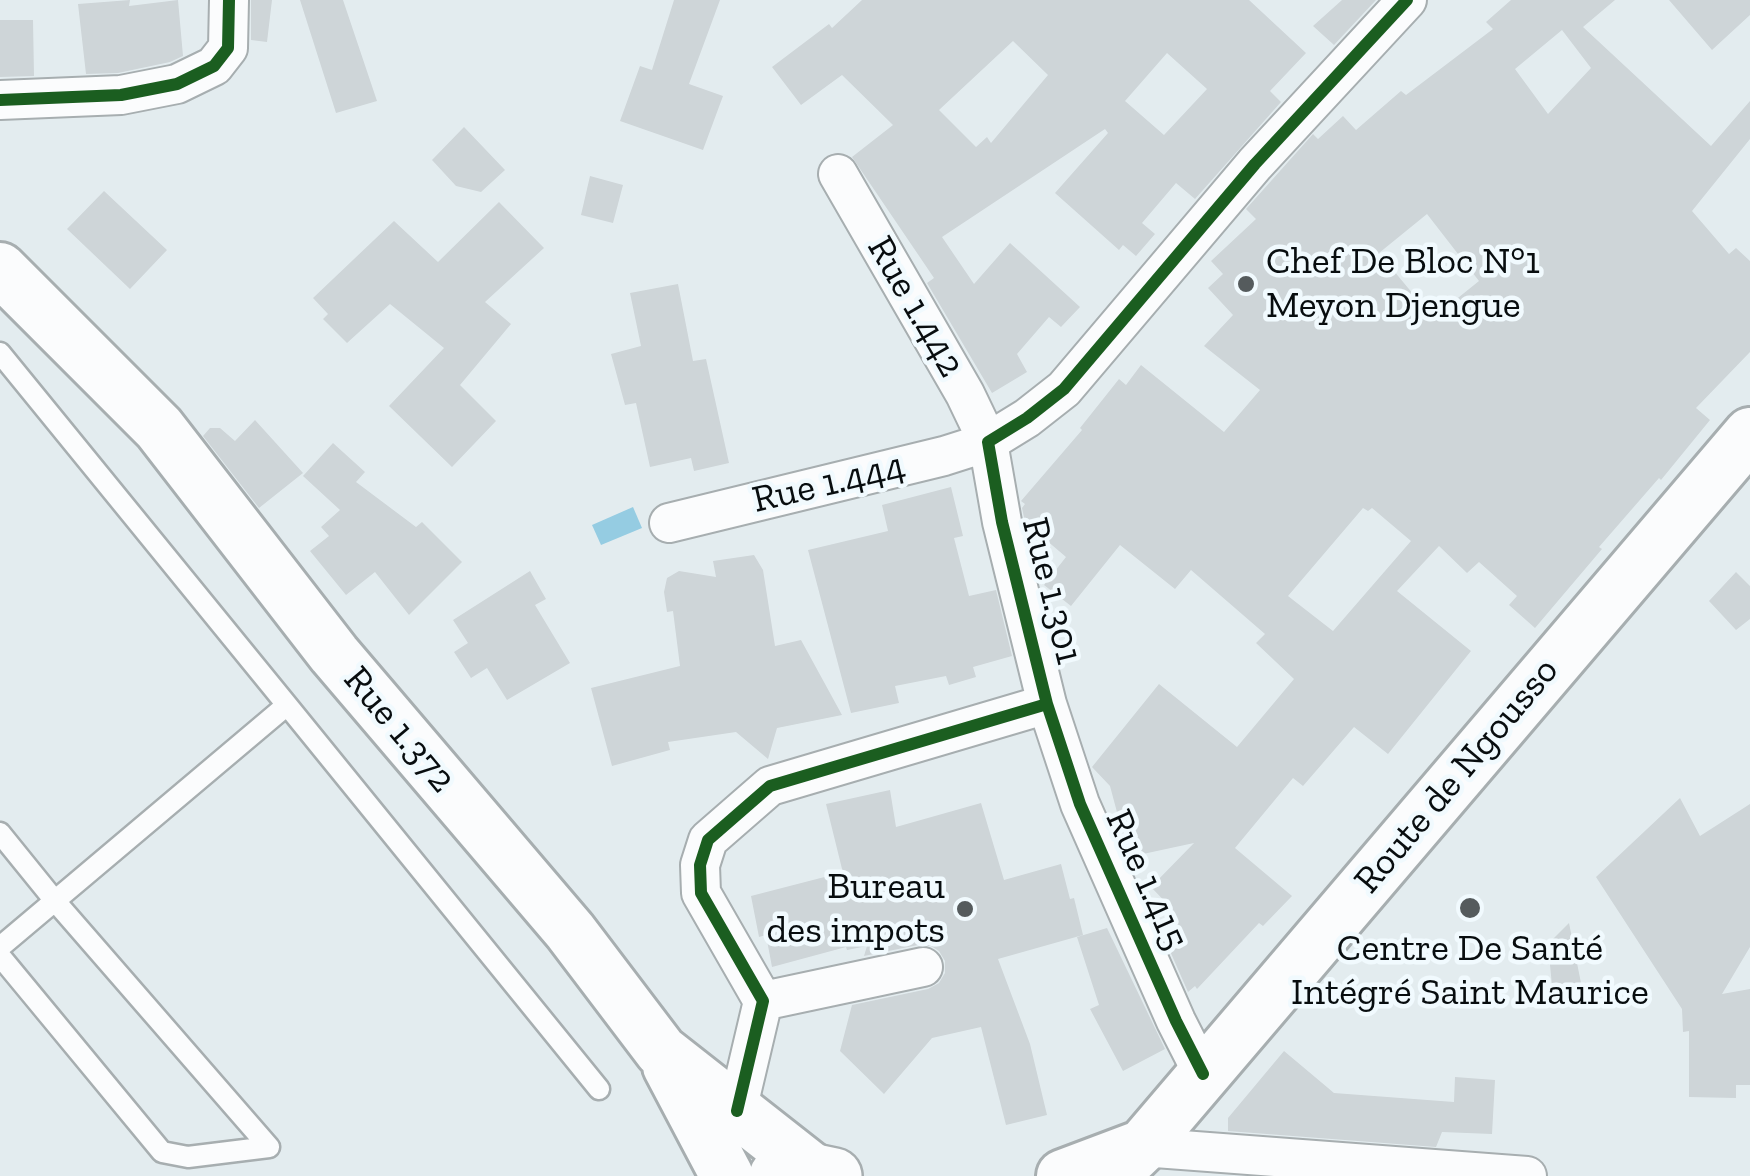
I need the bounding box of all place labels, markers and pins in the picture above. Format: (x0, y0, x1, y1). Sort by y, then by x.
place label: Chef De Bloc N°1 Meyon Djengue (1266, 239, 1540, 328)
marker: Chef De Bloc N°1 Meyon Djengue (1235, 273, 1257, 295)
place label: Bureau des impots (766, 864, 945, 954)
marker: Centre De Santé Intégré Saint Maurice (1457, 895, 1483, 921)
marker: Bureau des impots (954, 898, 976, 920)
place label: Centre De Santé Intégré Saint Maurice (1291, 926, 1649, 1016)

